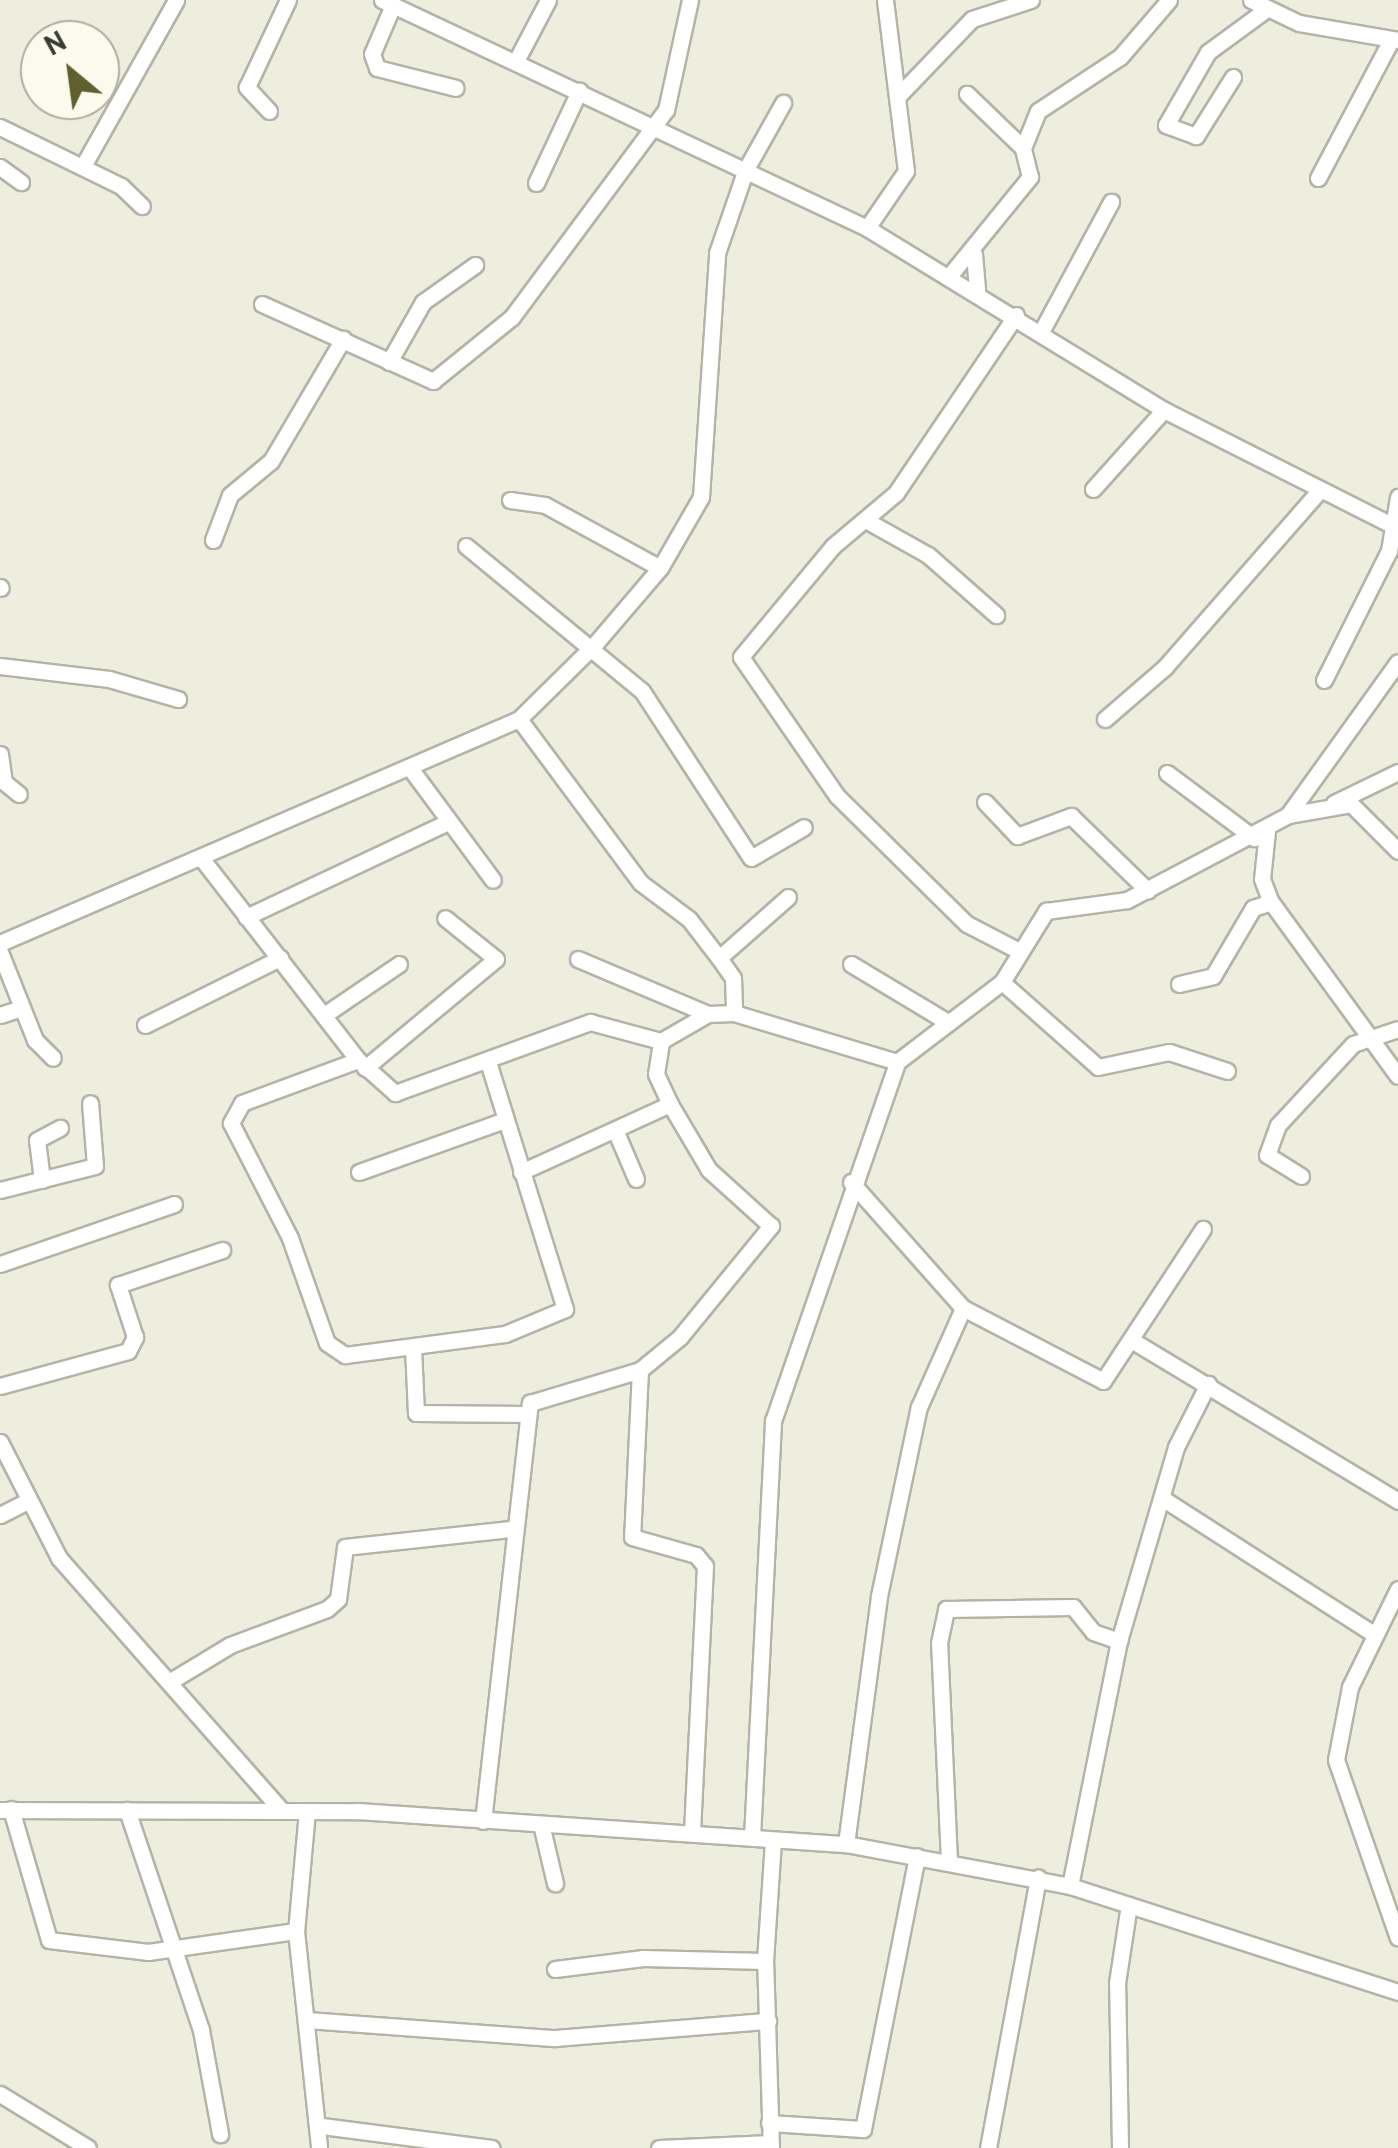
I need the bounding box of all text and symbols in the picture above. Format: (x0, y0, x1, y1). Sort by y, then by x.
north arrow (20, 20, 120, 120)
text: N (39, 25, 74, 66)

